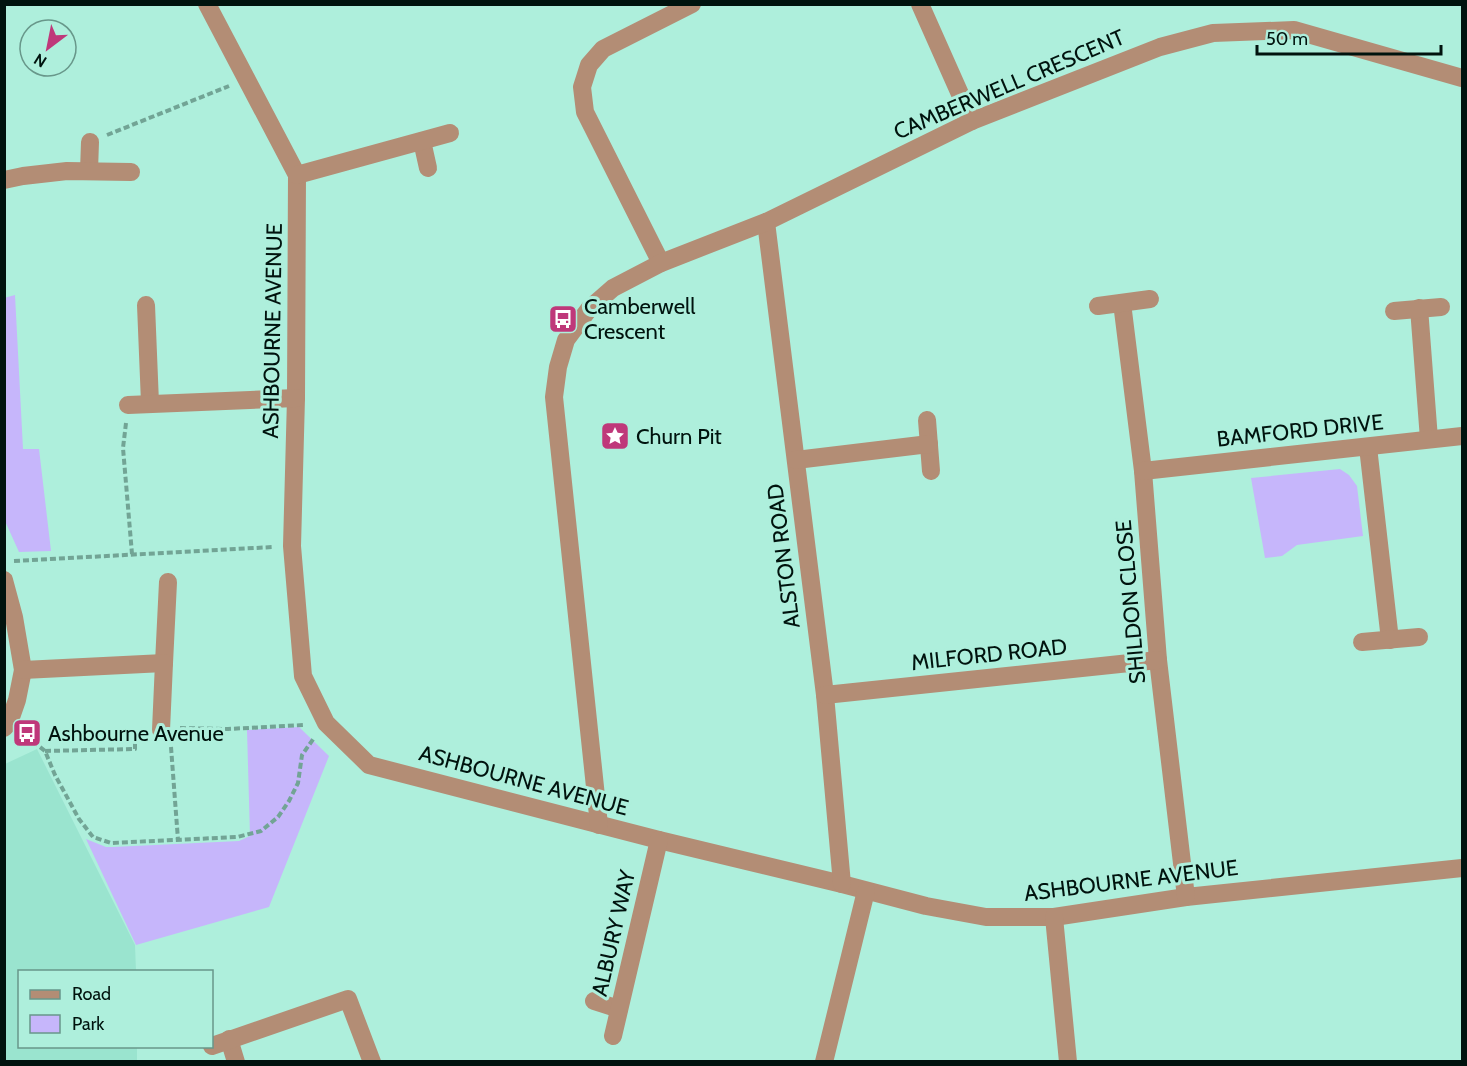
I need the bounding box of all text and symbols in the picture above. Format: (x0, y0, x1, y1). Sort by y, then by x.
north arrow (18, 18, 78, 78)
scale bar (1257, 18, 1442, 56)
street label: CAMBERWELL CRESCENT (890, 23, 1129, 145)
text: 50 m (1266, 28, 1308, 50)
text: N (30, 49, 50, 71)
street label: ASHBOURNE AVENUE (257, 223, 288, 439)
place label: Camberwell Crescent (584, 293, 696, 345)
bus stop icon: Camberwell Crescent (547, 303, 579, 335)
street label: BAMFORD DRIVE (1215, 408, 1385, 453)
place icon: Churn Pit (599, 420, 631, 452)
place label: Churn Pit (636, 423, 722, 450)
street label: ALSTON ROAD (761, 482, 806, 630)
street label: SHILDON CLOSE (1110, 519, 1151, 685)
street label: MILFORD ROAD (910, 633, 1068, 676)
bus stop icon: Ashbourne Avenue (11, 717, 43, 749)
place label: Ashbourne Avenue (48, 720, 224, 747)
street label: ASHBOURNE AVENUE (416, 740, 631, 821)
street label: ASHBOURNE AVENUE (1022, 854, 1240, 907)
street label: ALBURY WAY (586, 867, 641, 999)
legend (18, 970, 213, 1048)
text: Road (72, 983, 111, 1005)
text: Park (72, 1013, 105, 1035)

